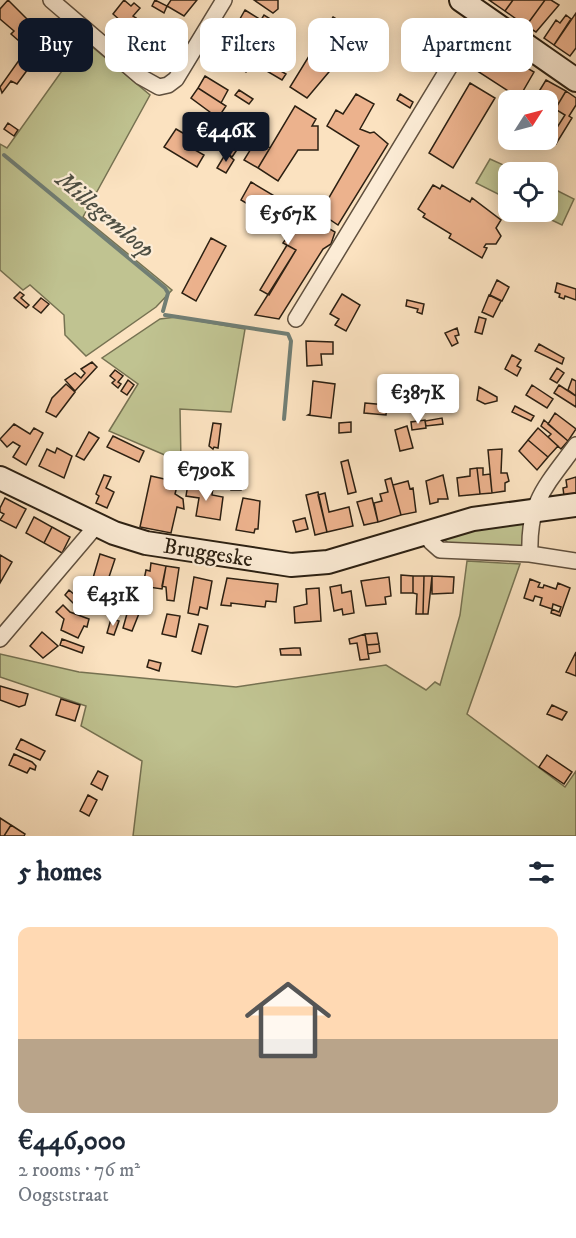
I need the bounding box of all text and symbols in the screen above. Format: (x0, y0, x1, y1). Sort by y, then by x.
chip: Buy (18, 18, 93, 72)
chip: Rent (105, 18, 188, 72)
chip: Filters (200, 18, 296, 72)
chip: New (308, 18, 389, 72)
chip: Apartment (401, 18, 533, 72)
north arrow (498, 90, 558, 150)
map controls (498, 90, 558, 222)
pin: €446K (184, 112, 268, 163)
text: €446K (196, 119, 256, 144)
button: locate (498, 162, 558, 222)
water label: Millegemloop (48, 164, 160, 265)
pin: €567K (246, 195, 330, 246)
text: €567K (260, 202, 316, 227)
pin: €387K (376, 374, 460, 425)
text: €387K (391, 381, 445, 406)
pin: €790K (164, 451, 248, 502)
text: €790K (177, 458, 235, 483)
street label: Bruggeske (161, 533, 255, 573)
pin: €431K (71, 576, 155, 627)
text: €431K (87, 583, 139, 608)
text: 5 homes (18, 856, 102, 889)
icon: filters (525, 856, 558, 889)
icon: home (234, 966, 342, 1074)
text: €446,000 (18, 1125, 126, 1158)
text: 2 rooms · 76 m² (18, 1158, 140, 1183)
text: Oogststraat (18, 1183, 109, 1208)

